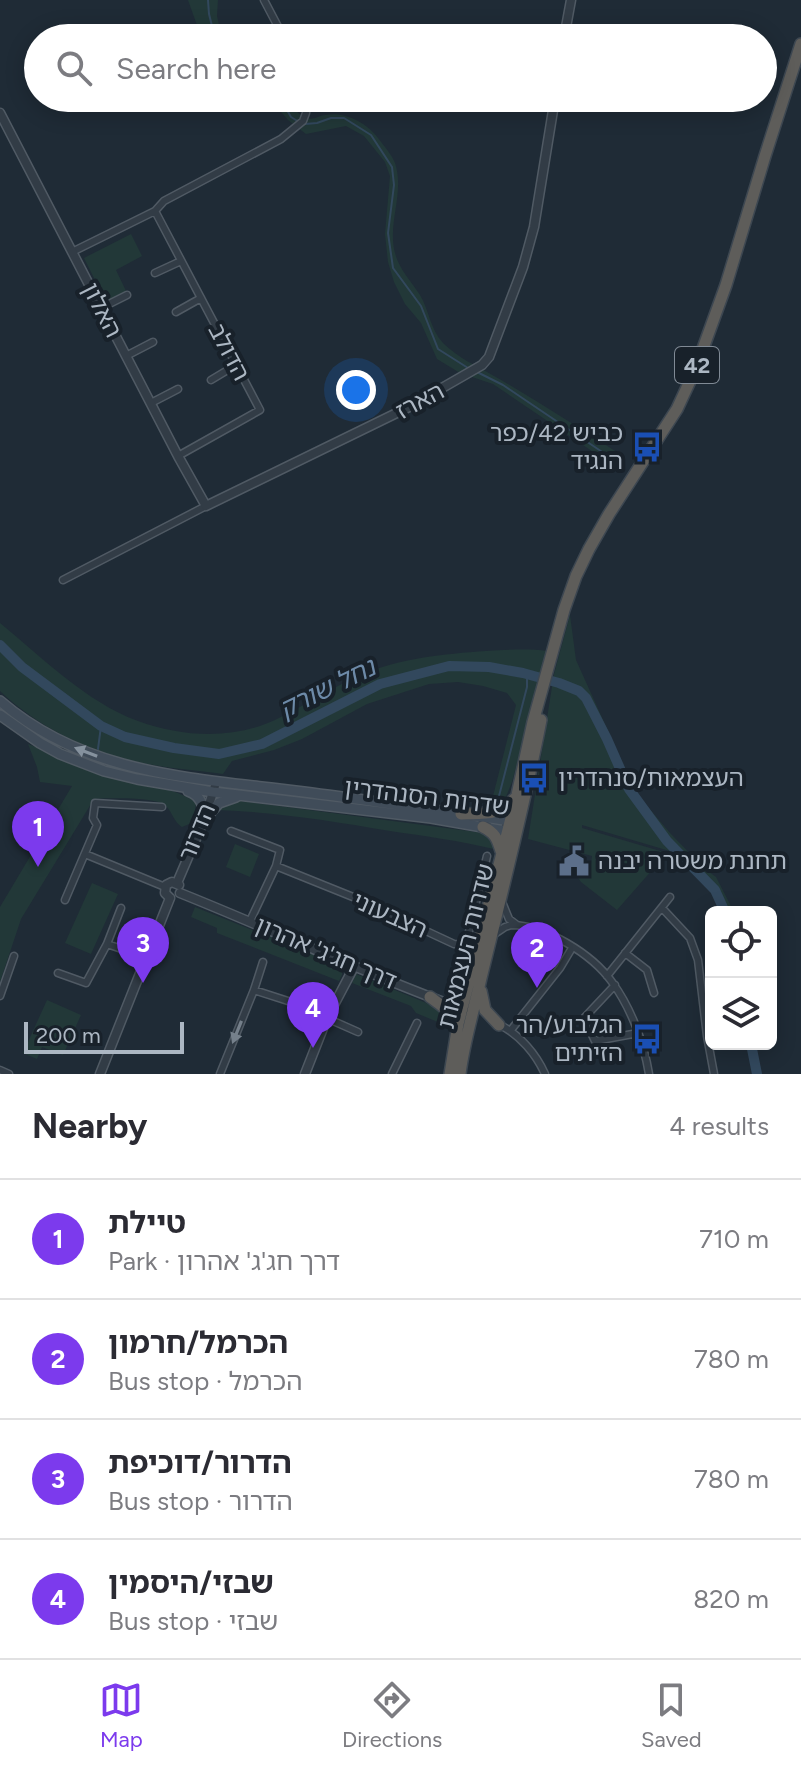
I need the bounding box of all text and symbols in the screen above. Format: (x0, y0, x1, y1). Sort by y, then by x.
search box (24, 24, 777, 112)
icon: search (52, 46, 96, 90)
text: Search here (116, 50, 276, 87)
street label: האלון (76, 277, 128, 342)
street label: הדולב (202, 318, 256, 385)
road number: 42 (675, 347, 719, 383)
your location (336, 370, 376, 410)
street label: הארז (391, 376, 449, 425)
place label: כביש 42/כפר הנגיד (490, 418, 623, 475)
bus stop icon: כביש 42/כפר הנגיד (630, 430, 664, 464)
water label: נחל שורק (273, 650, 382, 725)
one-way arrow (74, 745, 98, 758)
bus stop icon: העצמאות/סנהדרין (517, 761, 551, 795)
place label: העצמאות/סנהדרין (558, 763, 744, 792)
street label: שדרות הסנהדרין (343, 772, 511, 821)
street label: הדרור (172, 799, 221, 865)
pin: 1 (12, 801, 64, 867)
public building icon: תחנת משטרה יבנה (557, 844, 591, 878)
place label: תחנת משטרה יבנה (598, 846, 787, 875)
street label: שדרות העצמאות (431, 860, 500, 1031)
street label: הצבעוני (348, 885, 432, 944)
map controls (705, 906, 777, 1050)
button: locate (705, 906, 777, 978)
street label: דרך חג'ג' אהרון (251, 910, 401, 995)
pin: 3 (117, 917, 169, 983)
pin: 2 (511, 922, 563, 988)
button: layers (705, 978, 777, 1050)
pin: 4 (287, 982, 339, 1048)
place label: הגלבוע/הר הזיתים (516, 1010, 623, 1067)
scale bar (24, 1018, 184, 1054)
one-way arrow (230, 1020, 243, 1044)
text: 200 m (36, 1022, 101, 1049)
bus stop icon: הגלבוע/הר הזיתים (630, 1022, 664, 1056)
text: Nearby (32, 1106, 147, 1147)
text: 4 results (669, 1110, 769, 1142)
text: טיילת (108, 1204, 186, 1241)
text: 1 (53, 1223, 63, 1255)
text: 710 m (699, 1223, 769, 1255)
text: Park · דרך חג'ג' אהרון (108, 1245, 340, 1277)
text: הכרמל/חרמון (108, 1324, 288, 1361)
text: 2 (50, 1343, 66, 1375)
text: 780 m (694, 1343, 769, 1375)
text: Bus stop · הכרמל (108, 1365, 303, 1397)
text: הדרור/דוכיפת (108, 1444, 292, 1481)
text: 3 (51, 1463, 65, 1495)
text: 780 m (694, 1463, 769, 1495)
text: Bus stop · הדרור (108, 1485, 293, 1517)
text: שבזי/היסמין (108, 1564, 274, 1601)
text: 4 (50, 1583, 66, 1615)
text: 820 m (693, 1583, 769, 1615)
text: Bus stop · שבזי (108, 1605, 278, 1637)
tab: Map (99, 1678, 143, 1753)
tab: Directions (342, 1678, 442, 1753)
tab: Saved (641, 1678, 702, 1753)

